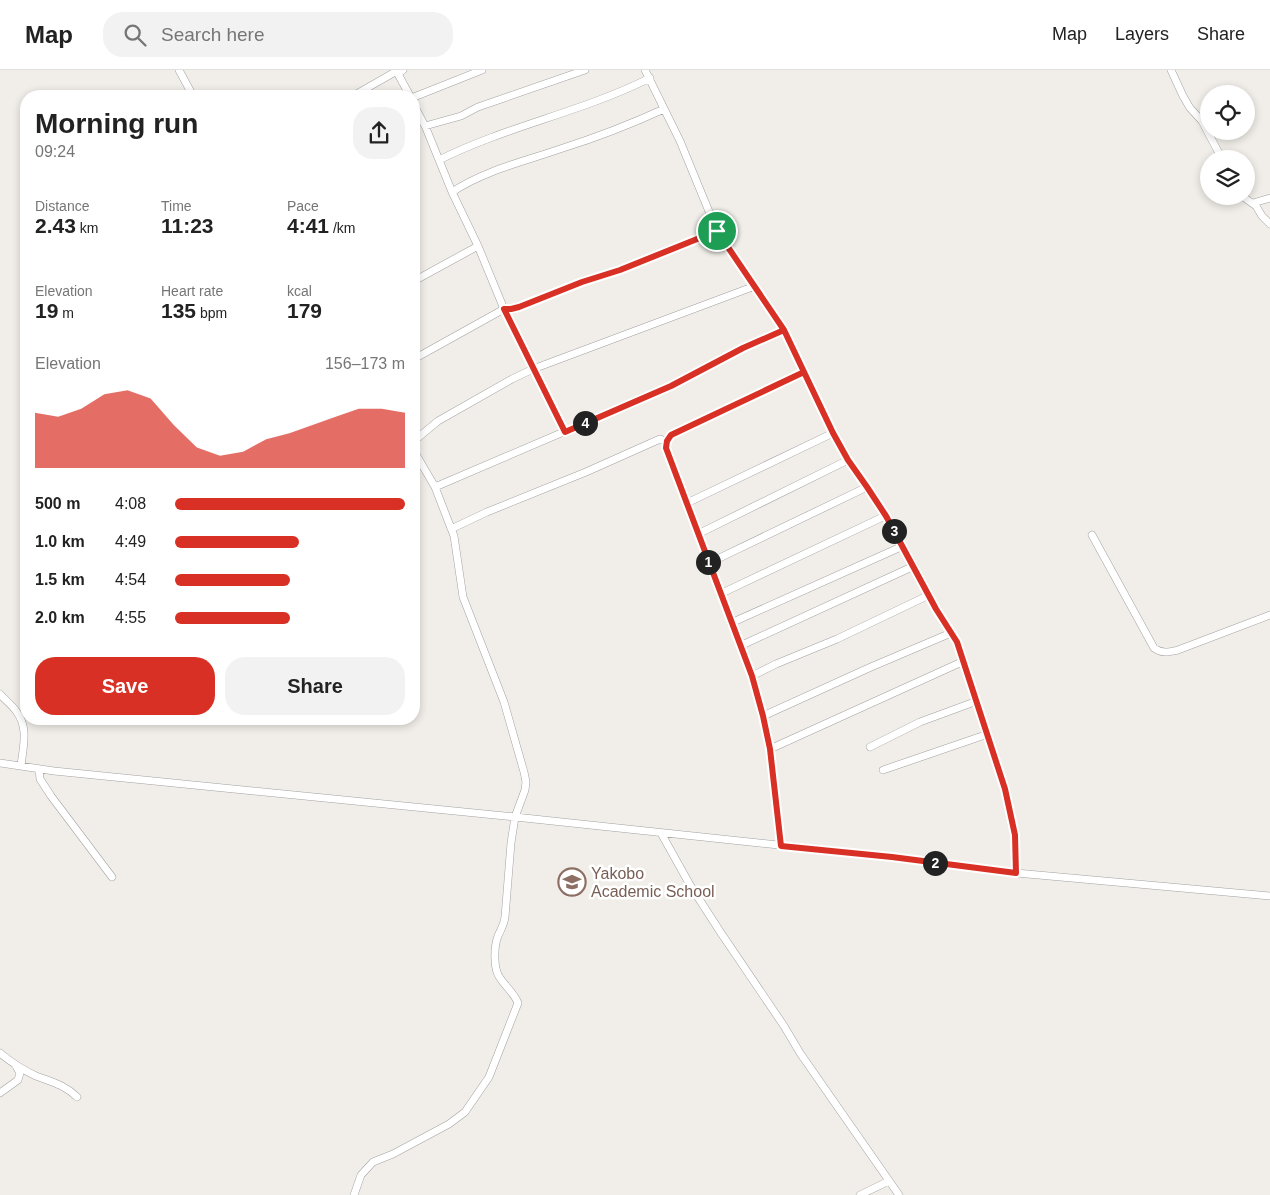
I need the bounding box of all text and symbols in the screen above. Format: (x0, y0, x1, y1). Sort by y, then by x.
search box (103, 12, 453, 57)
text: Map (25, 21, 73, 48)
icon: search (121, 21, 149, 49)
text: Search here (161, 24, 265, 45)
text: Map (1052, 24, 1087, 44)
text: Layers (1115, 24, 1169, 44)
text: Share (1197, 24, 1245, 44)
map controls (1200, 85, 1255, 205)
button: locate (1200, 85, 1255, 140)
button: share (353, 107, 405, 159)
text: Morning run (35, 108, 198, 139)
text: 09:24 (35, 143, 75, 160)
button: layers (1200, 150, 1255, 205)
text: Distance (35, 198, 89, 214)
text: Time (161, 198, 192, 214)
text: Pace (287, 198, 319, 214)
pin (696, 210, 738, 252)
text: 2.43 (35, 214, 76, 237)
text: 11:23 (161, 214, 214, 237)
text: 4:41 (287, 214, 329, 237)
icon: arrive (703, 217, 731, 245)
text: km (76, 220, 98, 236)
text: /km (329, 220, 355, 236)
text: Elevation (35, 283, 93, 299)
text: Heart rate (161, 283, 223, 299)
text: kcal (287, 283, 312, 299)
text: 19 (35, 299, 58, 322)
text: 135 (161, 299, 196, 322)
text: 179 (287, 299, 322, 322)
text: m (58, 305, 74, 321)
text: bpm (196, 305, 227, 321)
text: Elevation (35, 355, 101, 372)
text: 156–173 m (325, 355, 405, 372)
pin: 4 (572, 410, 598, 436)
text: 4 (582, 415, 589, 431)
text: 500 m (35, 495, 80, 512)
text: 4:08 (115, 495, 146, 512)
pin: 3 (882, 518, 906, 544)
text: 3 (891, 523, 898, 539)
text: 1.0 km (35, 533, 85, 550)
text: 4:49 (115, 533, 146, 550)
pin: 1 (696, 550, 720, 574)
text: 1 (705, 554, 712, 570)
text: 1.5 km (35, 571, 85, 588)
text: 4:54 (115, 571, 146, 588)
text: 2.0 km (35, 609, 85, 626)
text: 4:55 (115, 609, 146, 626)
button: Save (35, 657, 215, 715)
button: Share (225, 657, 405, 715)
pin: 2 (922, 850, 948, 876)
text: 2 (932, 855, 939, 871)
place label: Yakobo Academic School (591, 865, 715, 900)
school or university icon: Yakobo Academic School (557, 867, 587, 897)

